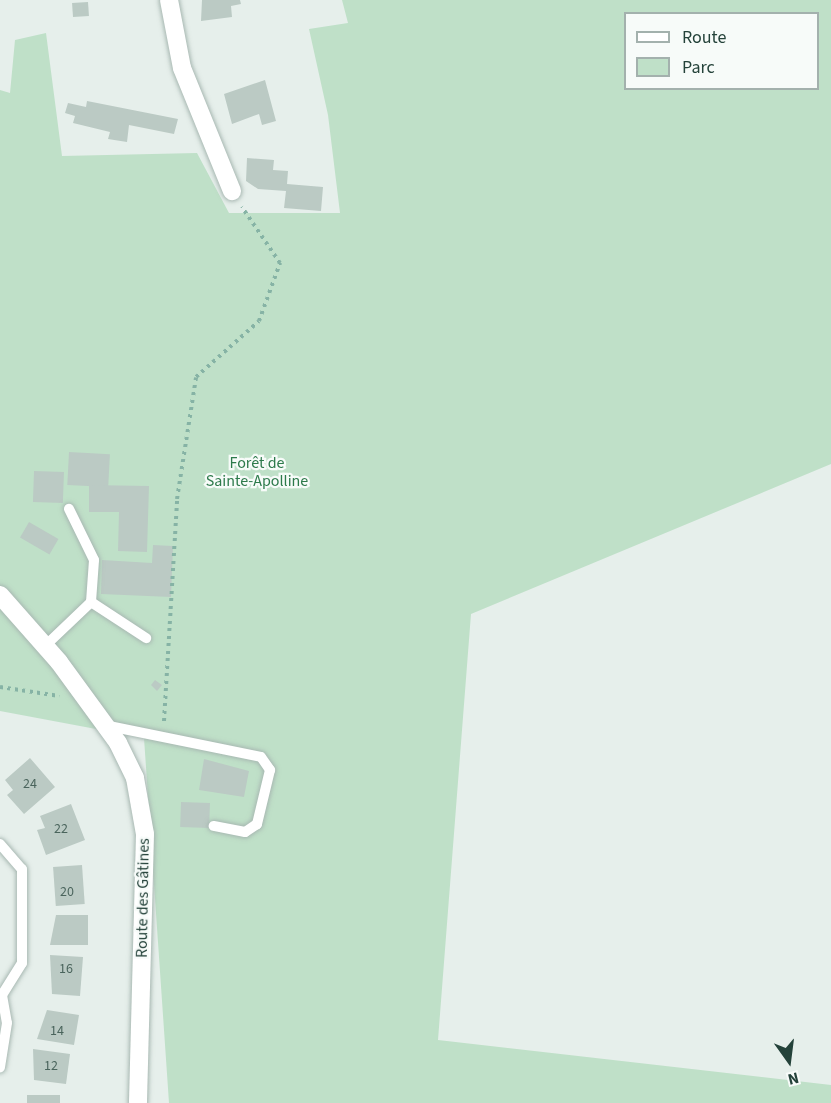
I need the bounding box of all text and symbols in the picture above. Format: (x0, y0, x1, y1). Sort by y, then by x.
legend (624, 12, 819, 90)
text: Route (682, 25, 726, 50)
text: Parc (682, 55, 715, 80)
park label: Forêt de Sainte-Apolline (206, 453, 308, 491)
house number: 24 (23, 776, 37, 792)
house number: 22 (54, 821, 68, 837)
street label: Route des Gâtines (132, 838, 154, 958)
house number: 20 (60, 884, 74, 900)
house number: 16 (59, 961, 73, 977)
house number: 14 (50, 1023, 64, 1039)
north arrow (759, 1031, 819, 1091)
house number: 12 (44, 1058, 58, 1074)
text: N (786, 1067, 801, 1090)

